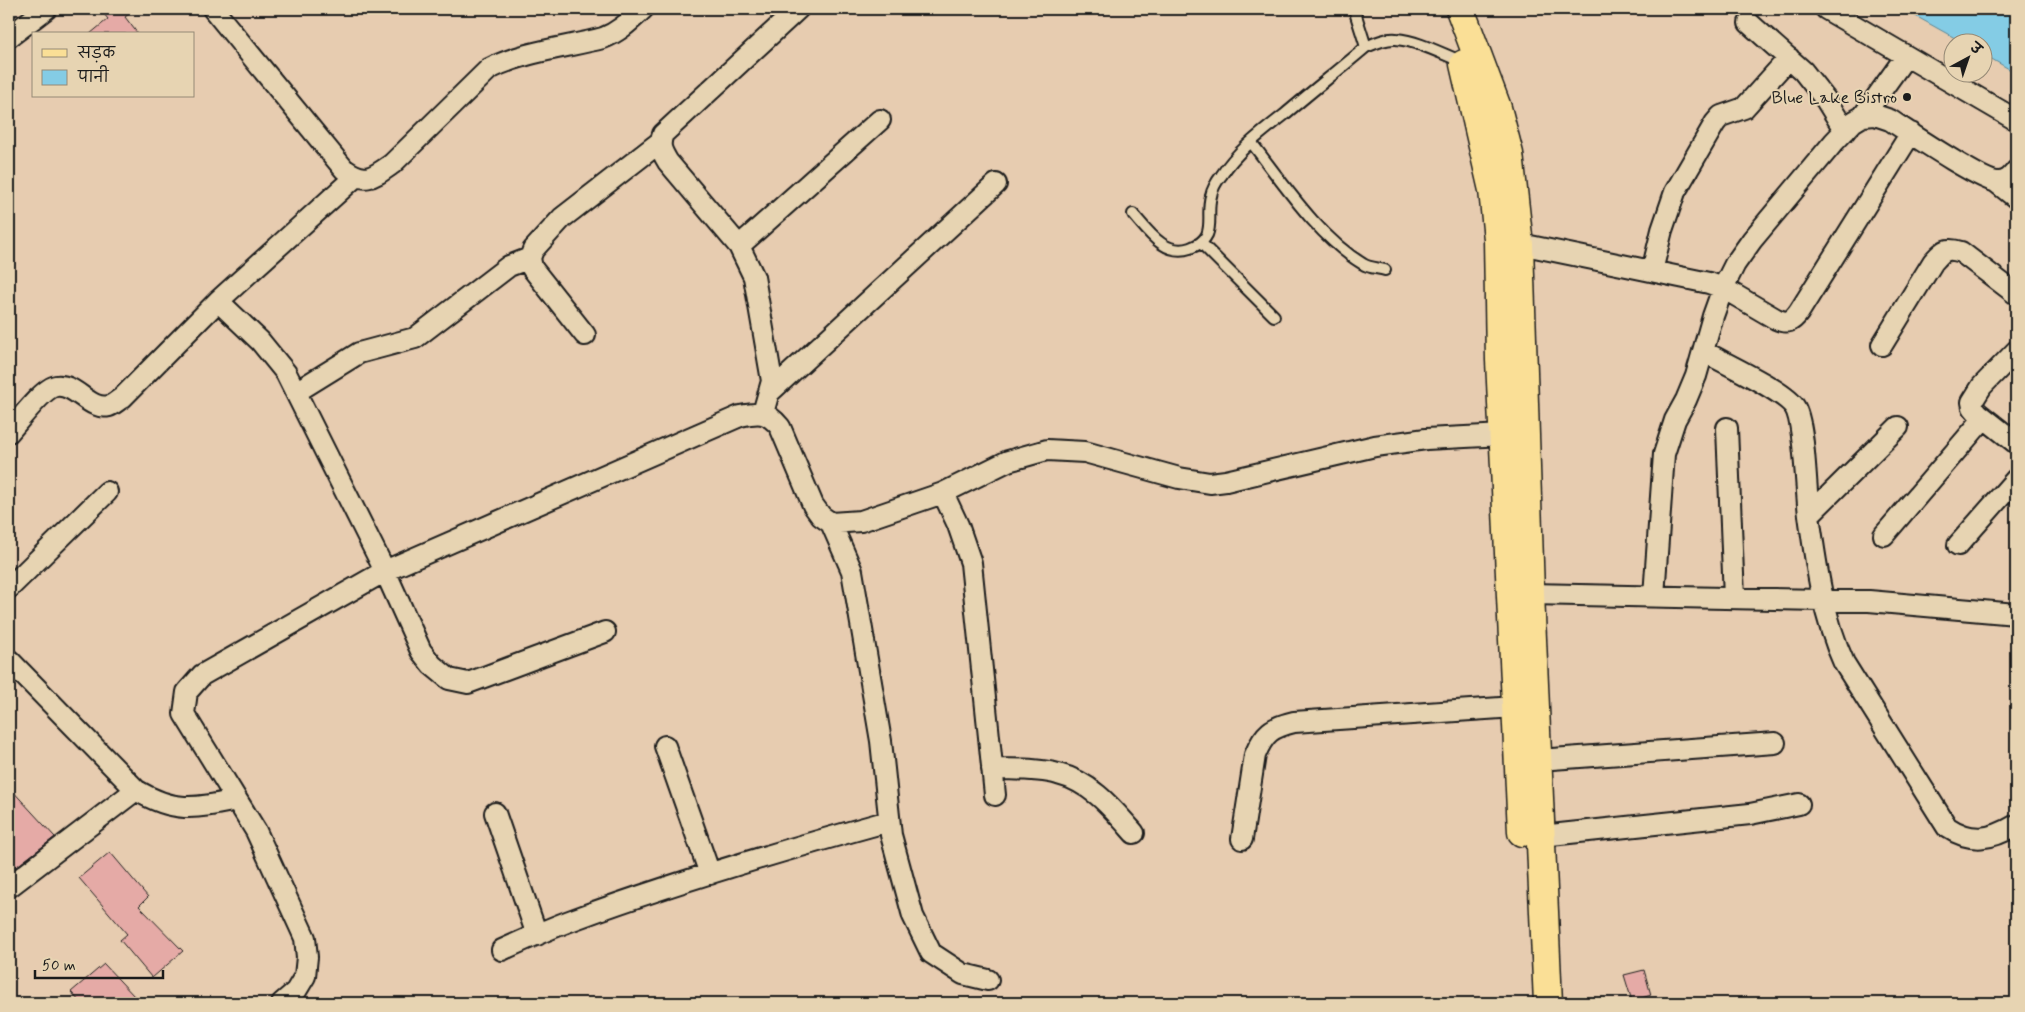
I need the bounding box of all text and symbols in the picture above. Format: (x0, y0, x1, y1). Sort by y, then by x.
legend (32, 32, 195, 98)
north arrow (1942, 32, 1992, 82)
text: उ (1965, 38, 1986, 60)
text: सड़क (77, 44, 116, 64)
text: पानी (77, 65, 110, 88)
place label: Blue Lake Bistro (1771, 86, 1897, 110)
marker: Blue Lake Bistro (1901, 91, 1913, 103)
scale bar (35, 947, 162, 979)
text: 50 m (42, 956, 76, 976)

